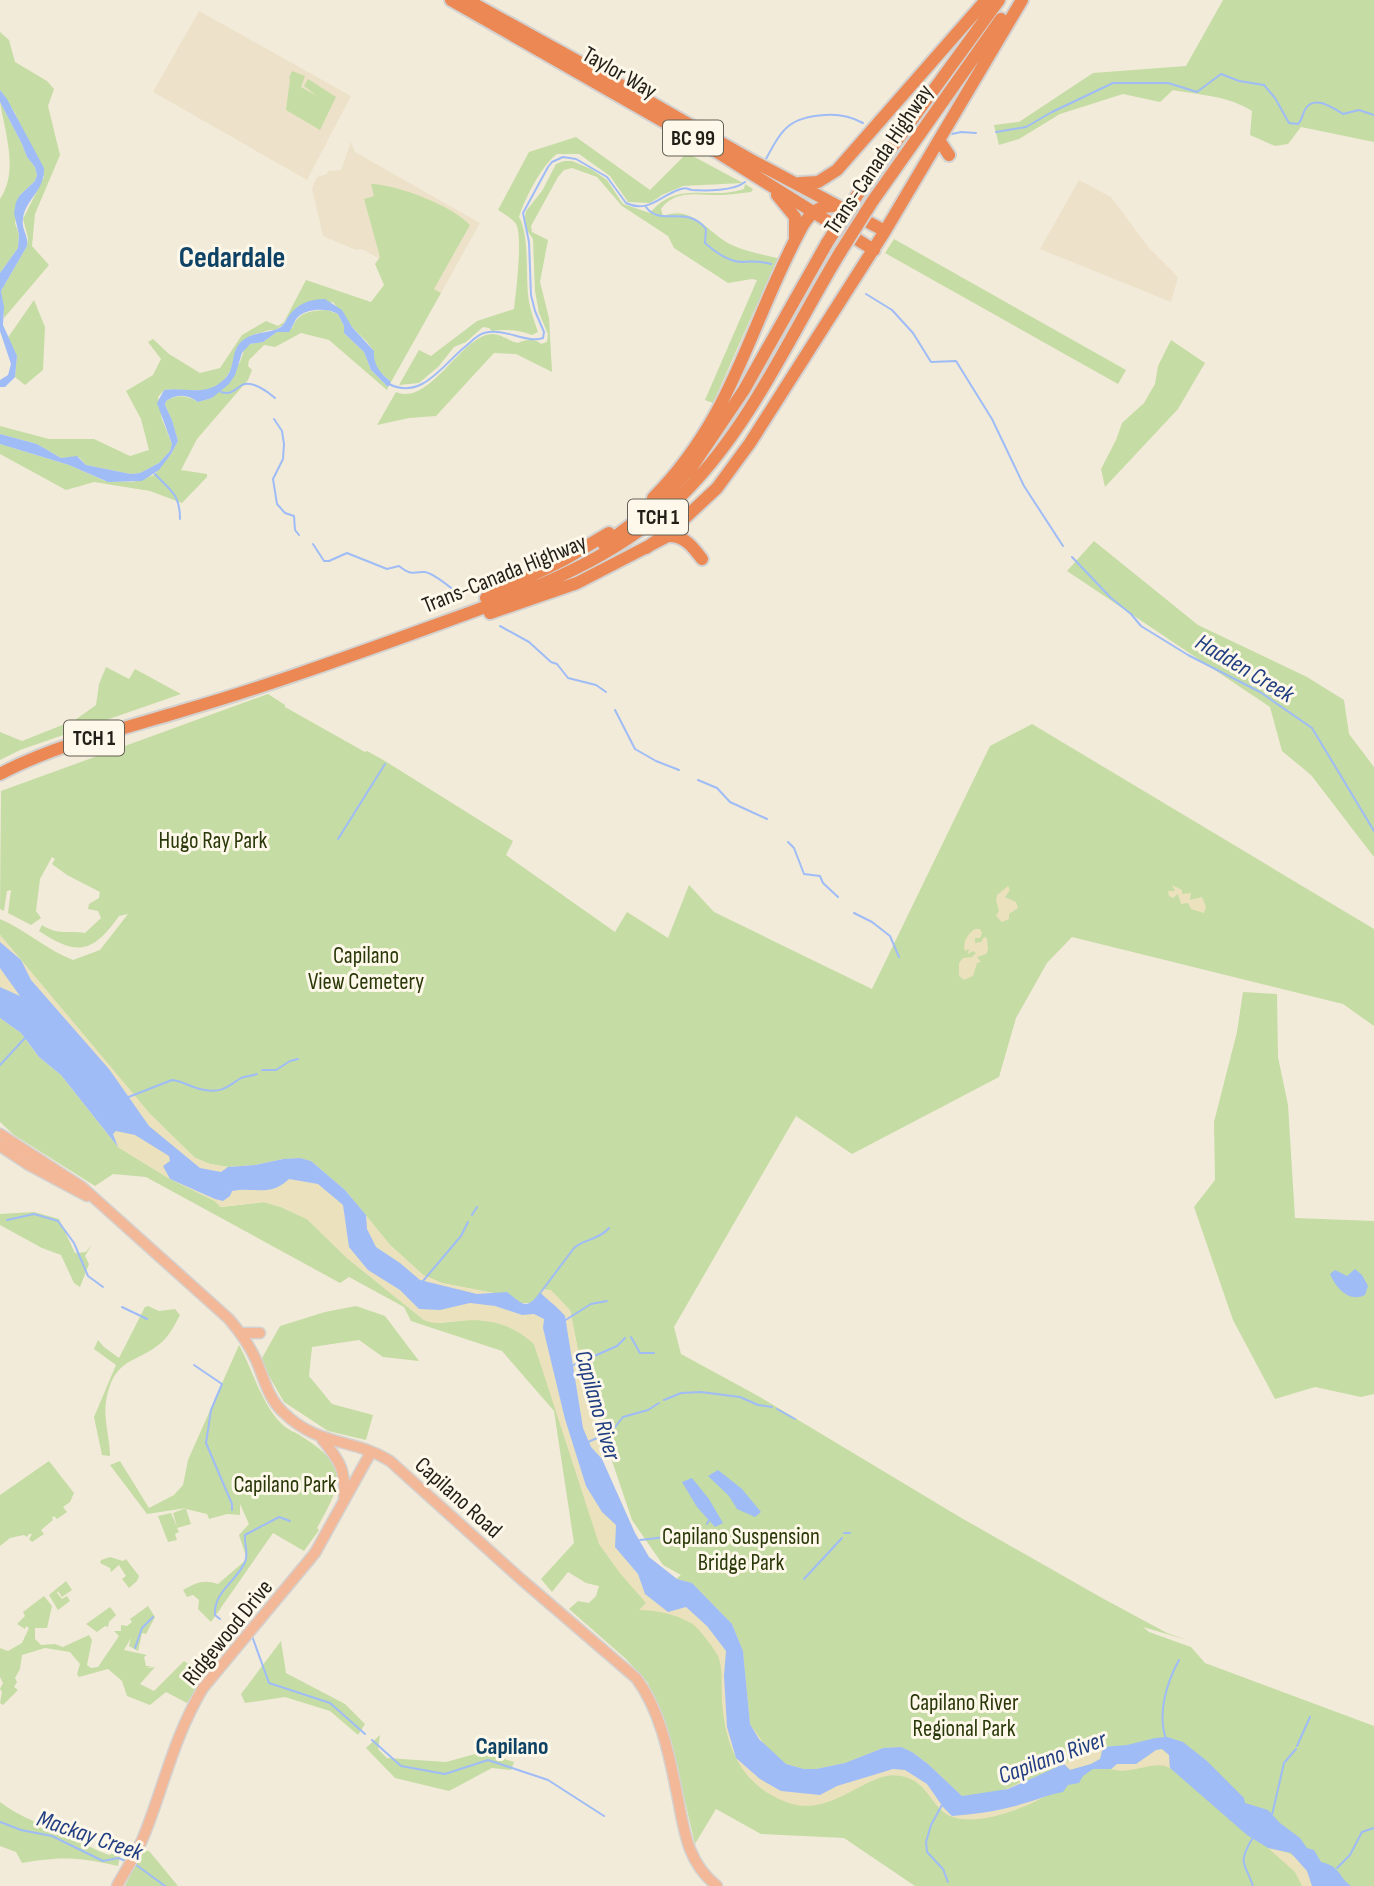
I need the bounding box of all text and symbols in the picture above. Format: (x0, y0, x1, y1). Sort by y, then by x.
street label: Taylor Way (577, 40, 662, 105)
street label: Trans-Canada Highway (818, 79, 939, 240)
road number: BC 99 (663, 120, 723, 156)
district label: Cedardale (179, 240, 285, 276)
road number: TCH 1 (628, 500, 688, 534)
street label: Trans-Canada Highway (418, 528, 591, 620)
water label: Hadden Creek (1190, 628, 1300, 710)
road number: TCH 1 (64, 720, 124, 756)
park label: Hugo Ray Park (159, 827, 268, 855)
park label: Capilano View Cemetery (308, 942, 424, 996)
water label: Capilano River (568, 1347, 627, 1465)
street label: Capilano Road (409, 1451, 508, 1544)
park label: Capilano Park (233, 1471, 337, 1499)
park label: Capilano Suspension Bridge Park (662, 1523, 820, 1577)
street label: Ridgewood Drive (177, 1574, 279, 1691)
park label: Capilano River Regional Park (909, 1689, 1019, 1743)
water label: Capilano River (994, 1724, 1111, 1790)
district label: Capilano (476, 1732, 549, 1761)
water label: Mackay Creek (33, 1804, 147, 1867)

